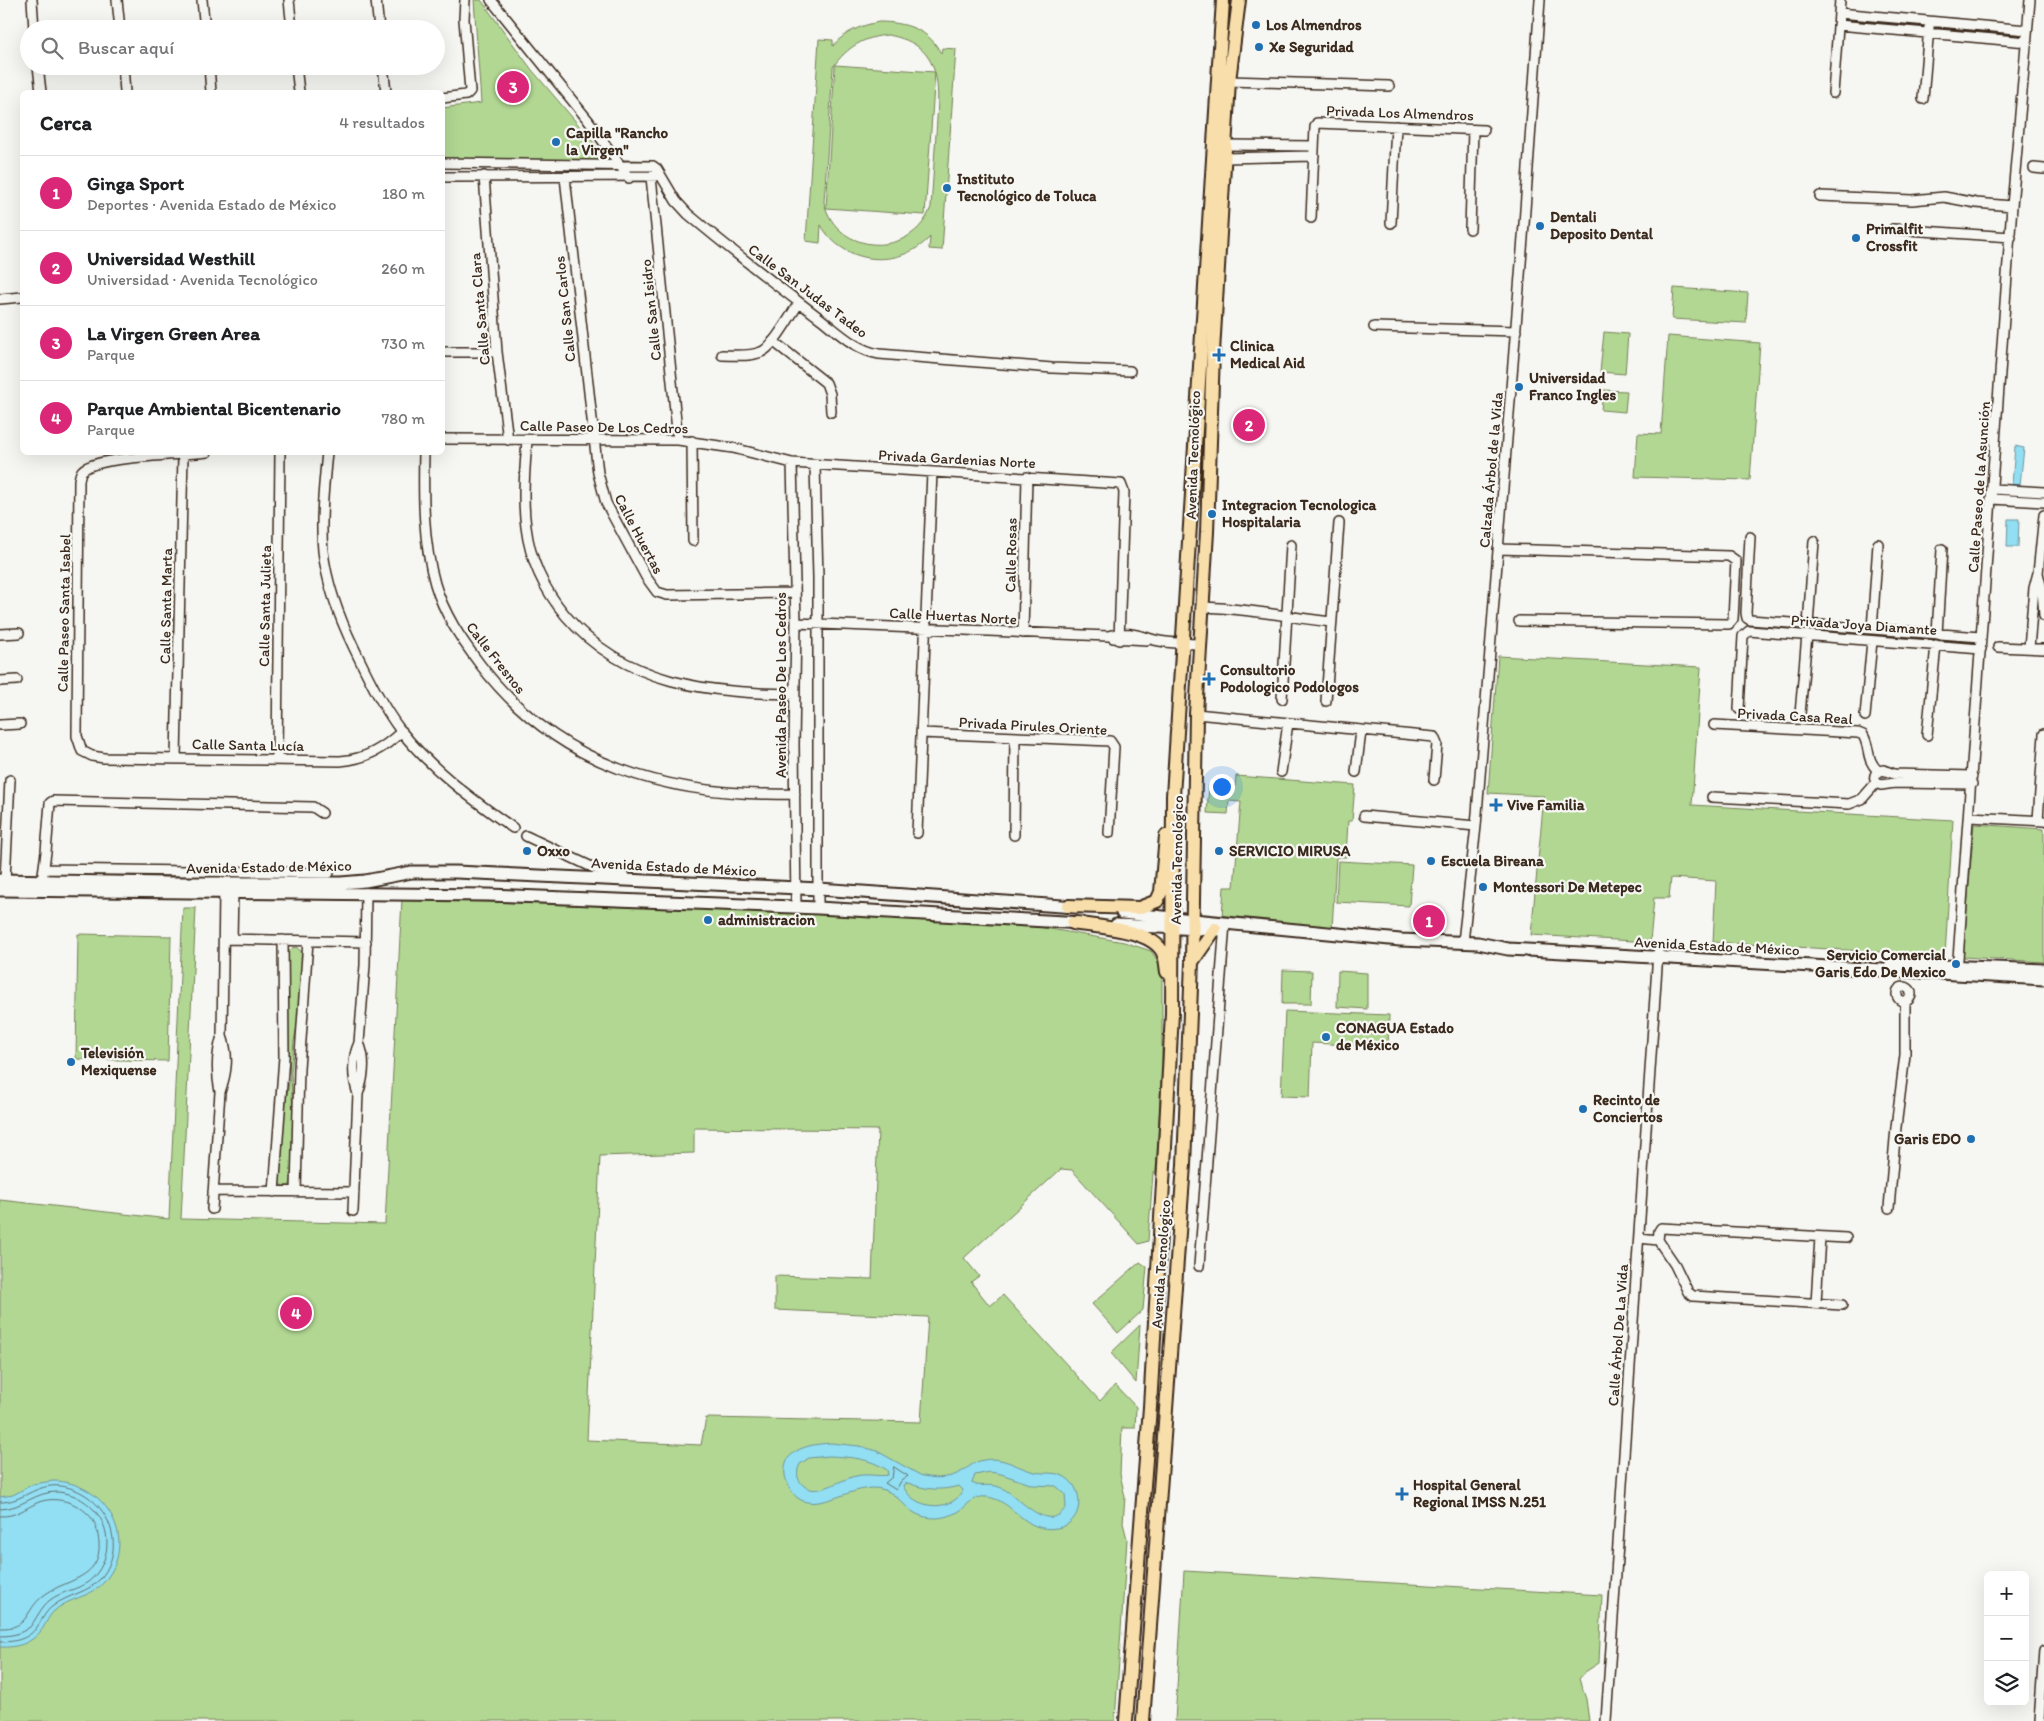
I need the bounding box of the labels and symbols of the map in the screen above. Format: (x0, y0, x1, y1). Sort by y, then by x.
place label: Los Almendros (1266, 16, 1362, 34)
marker: Los Almendros (1250, 19, 1262, 31)
place label: Xe Seguridad (1269, 38, 1355, 57)
marker: Xe Seguridad (1253, 41, 1265, 53)
pin: 3 (497, 68, 529, 106)
street label: Privada Los Almendros (1326, 101, 1474, 125)
place label: Capilla "Rancho la Virgen" (566, 124, 669, 160)
marker: Capilla "Rancho la Virgen" (550, 136, 562, 148)
place label: Instituto Tecnológico de Toluca (956, 170, 1097, 206)
marker: Instituto Tecnológico de Toluca (941, 182, 953, 194)
place label: Dentali Deposito Dental (1550, 208, 1654, 244)
marker: Dentali Deposito Dental (1534, 220, 1546, 232)
place label: Primalfit Crossfit (1866, 220, 1924, 255)
marker: Primalfit Crossfit (1850, 232, 1862, 244)
street label: Calle San Judas Tadeo (745, 240, 871, 342)
street label: Calle Santa Clara (466, 252, 494, 366)
street label: Calle San Carlos (550, 255, 580, 363)
street label: Calle San Isidro (637, 258, 665, 362)
place label: Clinica Medical Aid (1230, 337, 1306, 372)
marker: Clinica Medical Aid (1212, 348, 1226, 362)
place label: Universidad Franco Ingles (1529, 369, 1617, 405)
marker: Universidad Franco Ingles (1513, 381, 1525, 393)
street label: Avenida Tecnológico (1182, 390, 1204, 520)
street label: Calzada Árbol de la Vida (1475, 391, 1507, 549)
street label: Calle Paseo de la Asunción (1964, 400, 1994, 573)
pin: 2 (1233, 406, 1265, 444)
street label: Calle Paseo De Los Cedros (520, 417, 689, 437)
street label: Privada Gardenias Norte (878, 446, 1036, 472)
street label: Calle Huertas (610, 491, 668, 577)
place label: Integracion Tecnologica Hospitalaria (1222, 496, 1377, 532)
marker: Integracion Tecnologica Hospitalaria (1206, 508, 1218, 520)
street label: Calle Rosas (1001, 517, 1021, 592)
street label: Calle Paseo Santa Isabel (54, 533, 74, 692)
street label: Calle Santa Julieta (255, 544, 275, 667)
street label: Calle Santa Marta (156, 548, 176, 664)
street label: Avenida Paseo De Los Cedros (772, 592, 790, 778)
street label: Calle Huertas Norte (889, 604, 1017, 628)
street label: Privada Joya Diamante (1790, 611, 1938, 639)
street label: Calle Fresnos (462, 618, 530, 698)
place label: Consultorio Podologico Podologos (1220, 661, 1359, 697)
marker: Consultorio Podologico Podologos (1202, 672, 1216, 686)
street label: Privada Casa Real (1737, 704, 1854, 728)
street label: Privada Pirules Oriente (958, 713, 1108, 739)
street label: Calle Santa Lucía (192, 735, 304, 755)
your location (1209, 774, 1235, 800)
street label: Avenida Tecnológico (1167, 795, 1187, 925)
place label: Vive Familia (1507, 796, 1585, 814)
marker: Vive Familia (1489, 798, 1503, 812)
place label: Oxxo (537, 842, 570, 860)
place label: SERVICIO MIRUSA (1229, 842, 1351, 860)
marker: Oxxo (521, 845, 533, 857)
marker: SERVICIO MIRUSA (1213, 845, 1225, 857)
place label: Escuela Bireana (1441, 852, 1544, 870)
street label: Avenida Estado de México (591, 854, 757, 880)
marker: Escuela Bireana (1425, 855, 1437, 867)
street label: Avenida Estado de México (186, 857, 352, 877)
place label: Montessori De Metepec (1493, 878, 1642, 897)
marker: Montessori De Metepec (1477, 881, 1489, 893)
pin: 1 (1413, 902, 1445, 940)
place label: administracion (718, 911, 816, 929)
marker: administracion (702, 914, 714, 926)
street label: Avenida Estado de México (1634, 933, 1800, 959)
place label: Servicio Comercial Garis Edo De Mexico (1815, 946, 1947, 981)
marker: Servicio Comercial Garis Edo De Mexico (1950, 958, 1962, 970)
place label: CONAGUA Estado de México (1336, 1019, 1454, 1054)
marker: CONAGUA Estado de México (1320, 1031, 1332, 1043)
place label: Televisión Mexiquense (80, 1044, 157, 1080)
marker: Televisión Mexiquense (65, 1056, 77, 1068)
place label: Recinto de Conciertos (1593, 1091, 1663, 1126)
marker: Recinto de Conciertos (1577, 1103, 1589, 1115)
place label: Garis EDO (1894, 1130, 1961, 1148)
marker: Garis EDO (1965, 1133, 1977, 1145)
street label: Avenida Tecnológico (1148, 1199, 1174, 1329)
street label: Calle Árbol De La Vida (1604, 1263, 1632, 1407)
pin: 4 (280, 1294, 312, 1332)
place label: Hospital General Regional IMSS N.251 (1413, 1476, 1546, 1512)
marker: Hospital General Regional IMSS N.251 (1395, 1487, 1409, 1501)

